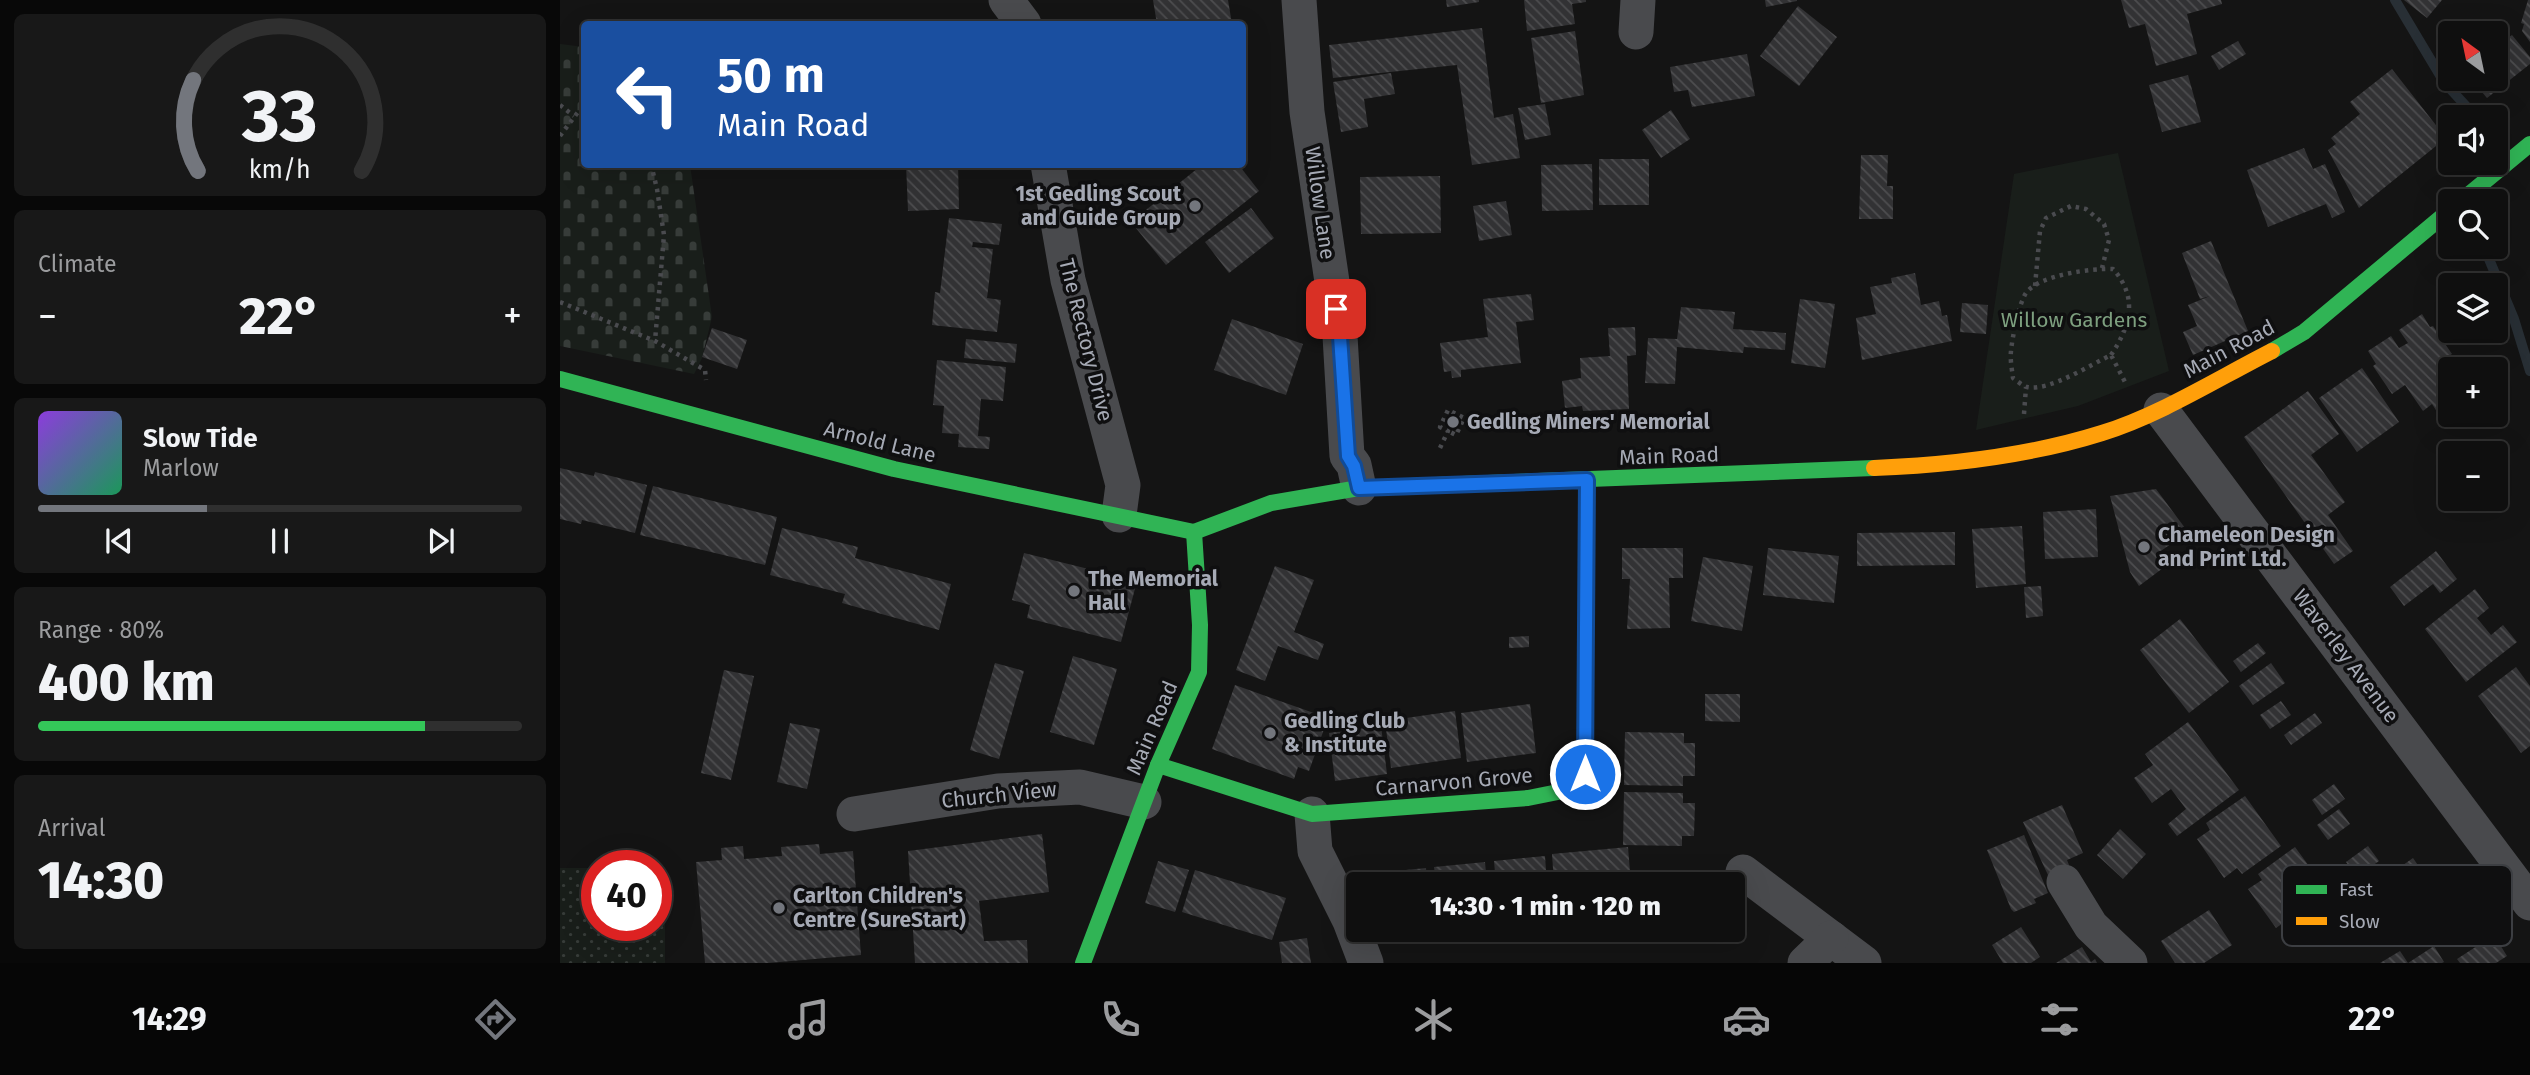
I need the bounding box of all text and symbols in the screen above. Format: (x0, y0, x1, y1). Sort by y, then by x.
north arrow (2438, 21, 2508, 91)
map controls (2438, 21, 2508, 511)
text: 50 m (717, 46, 825, 105)
icon: left (602, 49, 693, 140)
text: 33 (241, 73, 318, 160)
button: sound (2438, 105, 2508, 175)
text: Main Road (717, 106, 869, 144)
street label: Willow Lane (1299, 145, 1341, 261)
text: km/h (249, 155, 311, 185)
place label: 1st Gedling Scout and Guide Group (1015, 181, 1182, 231)
button: search (2438, 189, 2508, 259)
marker: 1st Gedling Scout and Guide Group (1187, 198, 1203, 214)
text: Climate (38, 250, 117, 278)
street label: The Rectory Drive (1053, 256, 1119, 424)
button: layers (2438, 273, 2508, 343)
pin (1306, 279, 1366, 339)
text: 22° (239, 285, 321, 348)
icon: arrive (1317, 290, 1355, 328)
text: − (38, 293, 57, 339)
text: + (503, 293, 522, 339)
park label: Willow Gardens (2001, 307, 2148, 333)
street label: Main Road (2179, 314, 2279, 384)
button: + (2438, 357, 2508, 427)
place label: Gedling Miners' Memorial (1467, 409, 1710, 435)
marker: Gedling Miners' Memorial (1445, 414, 1461, 430)
street label: Arnold Lane (821, 416, 939, 468)
text: Slow Tide (143, 423, 258, 454)
street label: Main Road (1619, 441, 1719, 471)
button: − (2438, 441, 2508, 511)
text: Marlow (143, 454, 219, 482)
icon: previous (100, 522, 138, 560)
icon: pause (261, 522, 299, 560)
icon: next (422, 522, 460, 560)
place label: Chameleon Design and Print Ltd. (2158, 522, 2335, 572)
marker: Chameleon Design and Print Ltd. (2136, 539, 2152, 555)
place label: The Memorial Hall (1088, 566, 1219, 616)
marker: The Memorial Hall (1066, 583, 1082, 599)
street label: Waverley Avenue (2287, 584, 2405, 728)
text: Range · 80% (38, 616, 164, 644)
text: 400 km (38, 651, 215, 714)
street label: Main Road (1120, 677, 1184, 779)
place label: Gedling Club & Institute (1284, 708, 1405, 758)
marker: Gedling Club & Institute (1262, 725, 1278, 741)
position arrow (1548, 737, 1622, 811)
street label: Carnarvon Grove (1374, 762, 1534, 802)
street label: Church View (940, 776, 1058, 814)
text: Arrival (38, 814, 105, 842)
text: 14:30 (38, 849, 164, 912)
speed limit sign: 40 (581, 850, 672, 941)
legend (2282, 865, 2512, 946)
text: Fast (2339, 878, 2373, 901)
place label: Carlton Children's Centre (SureStart) (793, 883, 966, 933)
text: 14:30 · 1 min · 120 m (1430, 891, 1661, 922)
marker: Carlton Children's Centre (SureStart) (771, 900, 787, 916)
text: Slow (2339, 910, 2380, 933)
icon: directions (471, 995, 520, 1044)
icon: music (784, 995, 833, 1044)
icon: phone (1096, 995, 1145, 1044)
icon: climate (1409, 995, 1458, 1044)
icon: car (1722, 995, 1771, 1044)
icon: filters (2035, 995, 2084, 1044)
text: 14:29 (132, 1000, 207, 1038)
text: 22° (2348, 1000, 2398, 1038)

